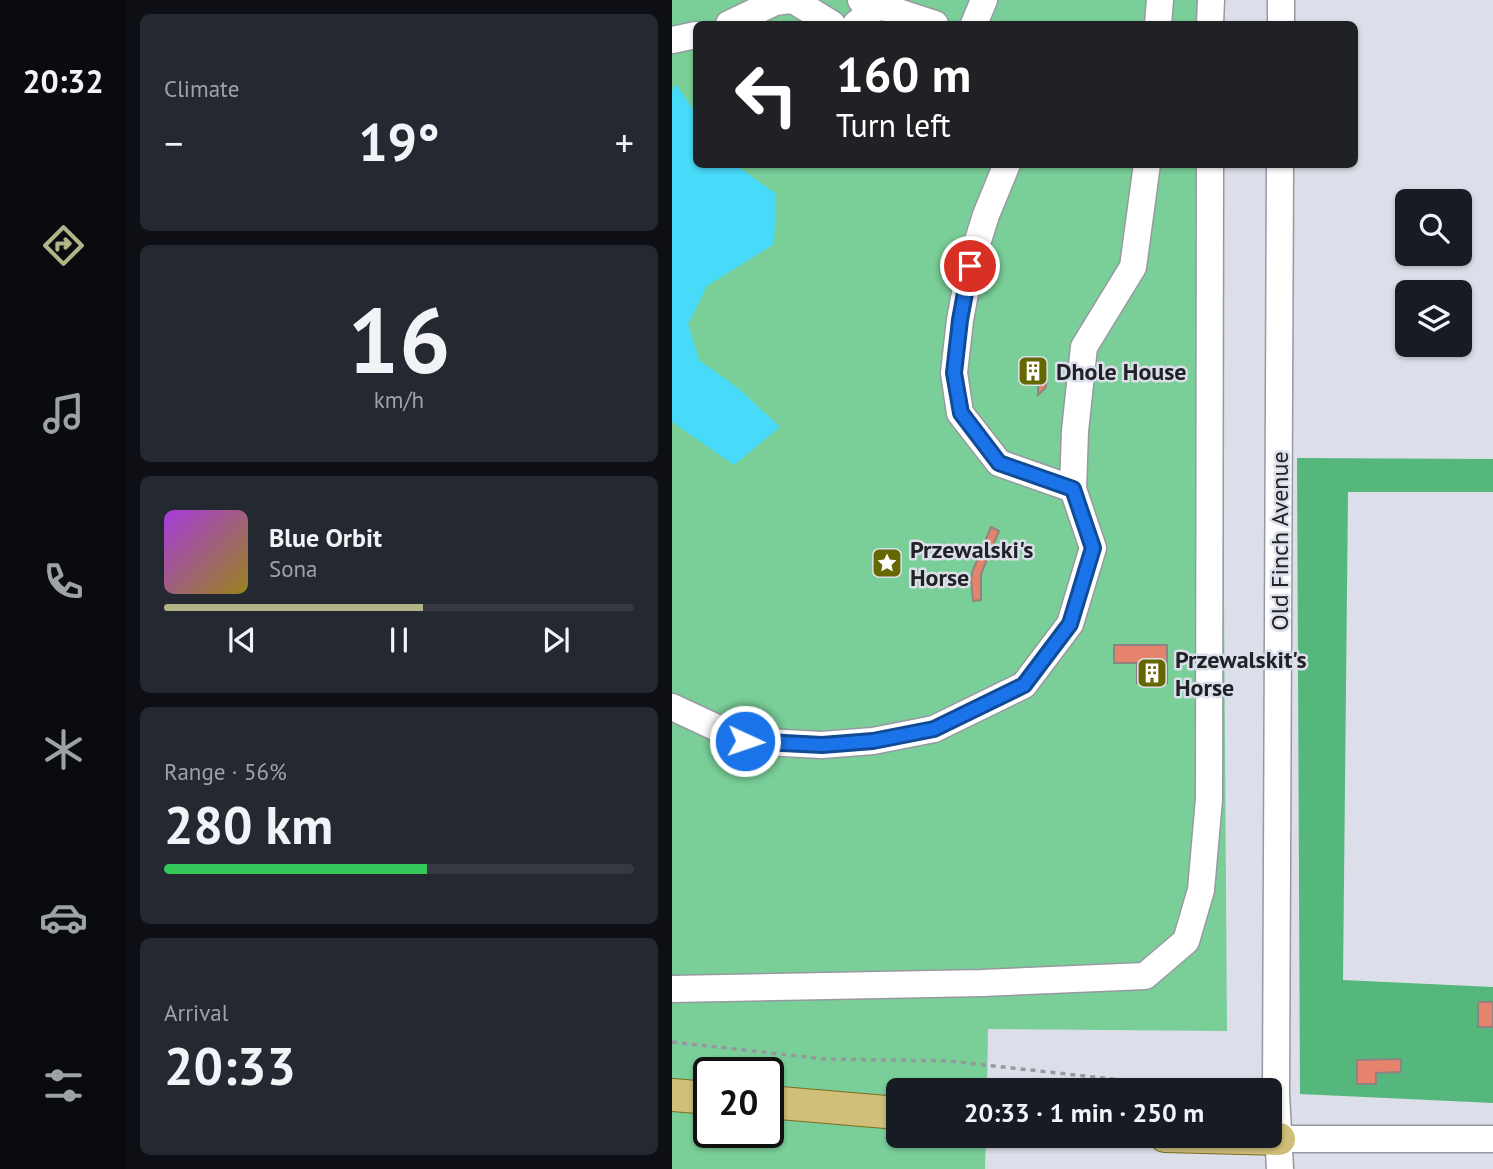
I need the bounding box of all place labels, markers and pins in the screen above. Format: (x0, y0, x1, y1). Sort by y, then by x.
pin (940, 236, 1000, 296)
building icon: Dhole House (1016, 354, 1050, 388)
place label: Dhole House (1056, 356, 1187, 387)
place label: Przewalski's Horse (910, 534, 1033, 593)
place icon: Przewalski's Horse (870, 546, 904, 580)
place label: Przewalskit's Horse (1175, 644, 1307, 703)
building icon: Przewalskit's Horse (1135, 656, 1169, 690)

